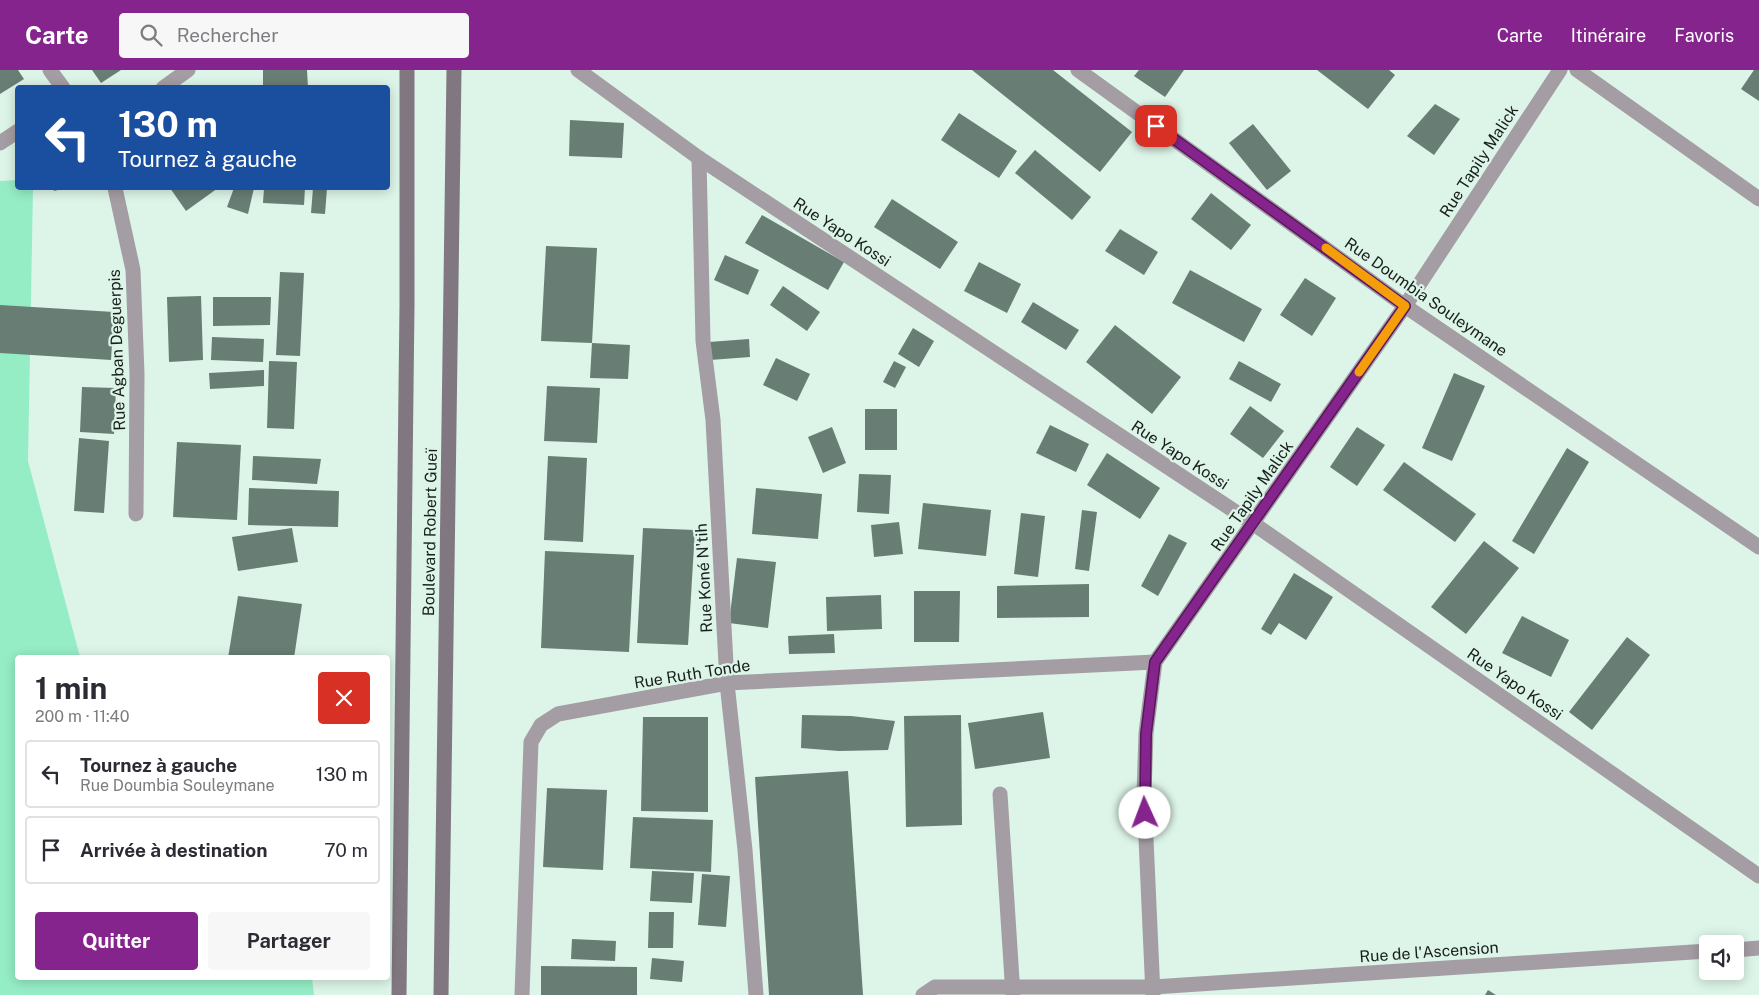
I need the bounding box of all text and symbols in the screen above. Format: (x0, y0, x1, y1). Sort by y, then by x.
search box (119, 13, 469, 58)
text: Carte (25, 21, 89, 49)
icon: search (137, 21, 165, 49)
text: Rechercher (177, 24, 279, 46)
text: Carte (1497, 25, 1543, 46)
text: Itinéraire (1571, 25, 1646, 46)
text: Favoris (1674, 25, 1734, 46)
street label: Rue Tapily Malick (1436, 101, 1522, 221)
text: 130 m (118, 104, 218, 145)
icon: left (35, 105, 100, 170)
pin (1135, 105, 1177, 147)
icon: arrive (1142, 112, 1170, 140)
text: Tournez à gauche (118, 146, 297, 172)
street label: Rue Yapo Kossi (790, 193, 894, 271)
street label: Rue Doumbia Souleymane (1341, 233, 1511, 361)
street label: Rue Agban Deguerpis (105, 269, 129, 431)
street label: Rue Yapo Kossi (1128, 416, 1232, 494)
street label: Rue Tapily Malick (1207, 437, 1297, 555)
street label: Boulevard Robert Gueï (419, 448, 441, 616)
street label: Rue Koné N'tih (692, 523, 716, 633)
street label: Rue Yapo Kossi (1464, 644, 1566, 724)
street label: Rue Ruth Tonde (633, 655, 751, 693)
text: 1 min (35, 670, 107, 706)
button: close (318, 672, 370, 724)
text: 200 m · 11:40 (35, 707, 129, 726)
text: Tournez à gauche (80, 754, 237, 776)
icon: left (37, 760, 65, 788)
text: 130 m (316, 763, 368, 785)
text: Rue Doumbia Souleymane (80, 776, 274, 795)
position arrow (1118, 786, 1170, 838)
icon: arrive (37, 836, 65, 864)
text: Arrivée à destination (80, 839, 268, 861)
text: 70 m (324, 839, 368, 861)
button: Quitter (35, 912, 198, 970)
button: Partager (208, 912, 370, 970)
map controls (1699, 935, 1744, 980)
button: sound (1699, 935, 1744, 980)
street label: Rue de l'Ascension (1359, 938, 1499, 966)

